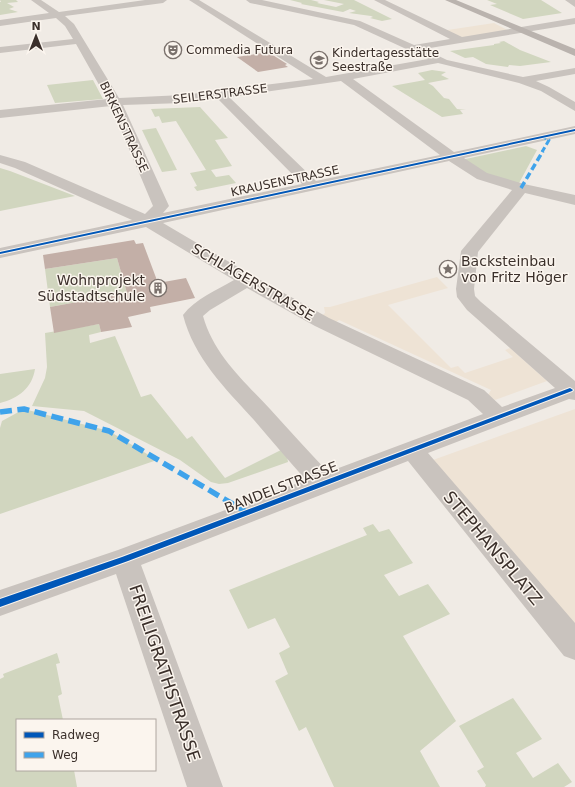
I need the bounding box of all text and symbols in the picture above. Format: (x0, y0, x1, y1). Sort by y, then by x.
north arrow (16, 16, 56, 56)
text: N (31, 20, 41, 33)
theatre icon: Commedia Futura (163, 40, 183, 60)
place label: Commedia Futura (186, 43, 293, 57)
place label: Kindertagesstätte Seestraße (332, 46, 439, 74)
school or university icon: Kindertagesstätte Seestraße (309, 50, 329, 70)
street label: BIRKENSTRASSE (97, 79, 151, 175)
street label: SEILERSTRASSE (172, 81, 268, 107)
street label: KRAUSENSTRASSE (229, 163, 341, 199)
street label: SCHLÄGERSTRASSE (189, 239, 318, 324)
place label: Backsteinbau von Fritz Höger (461, 253, 568, 285)
place icon: Backsteinbau von Fritz Höger (438, 259, 458, 279)
place label: Wohnprojekt Südstadtschule (37, 272, 146, 304)
building icon: Wohnprojekt Südstadtschule (148, 278, 168, 298)
street label: BANDELSTRASSE (222, 458, 340, 516)
street label: STEPHANSPLATZ (440, 487, 546, 609)
street label: FREILIGRATHSTRASSE (125, 582, 205, 764)
legend (16, 719, 156, 771)
text: Radweg (52, 728, 100, 742)
text: Weg (52, 748, 78, 762)

